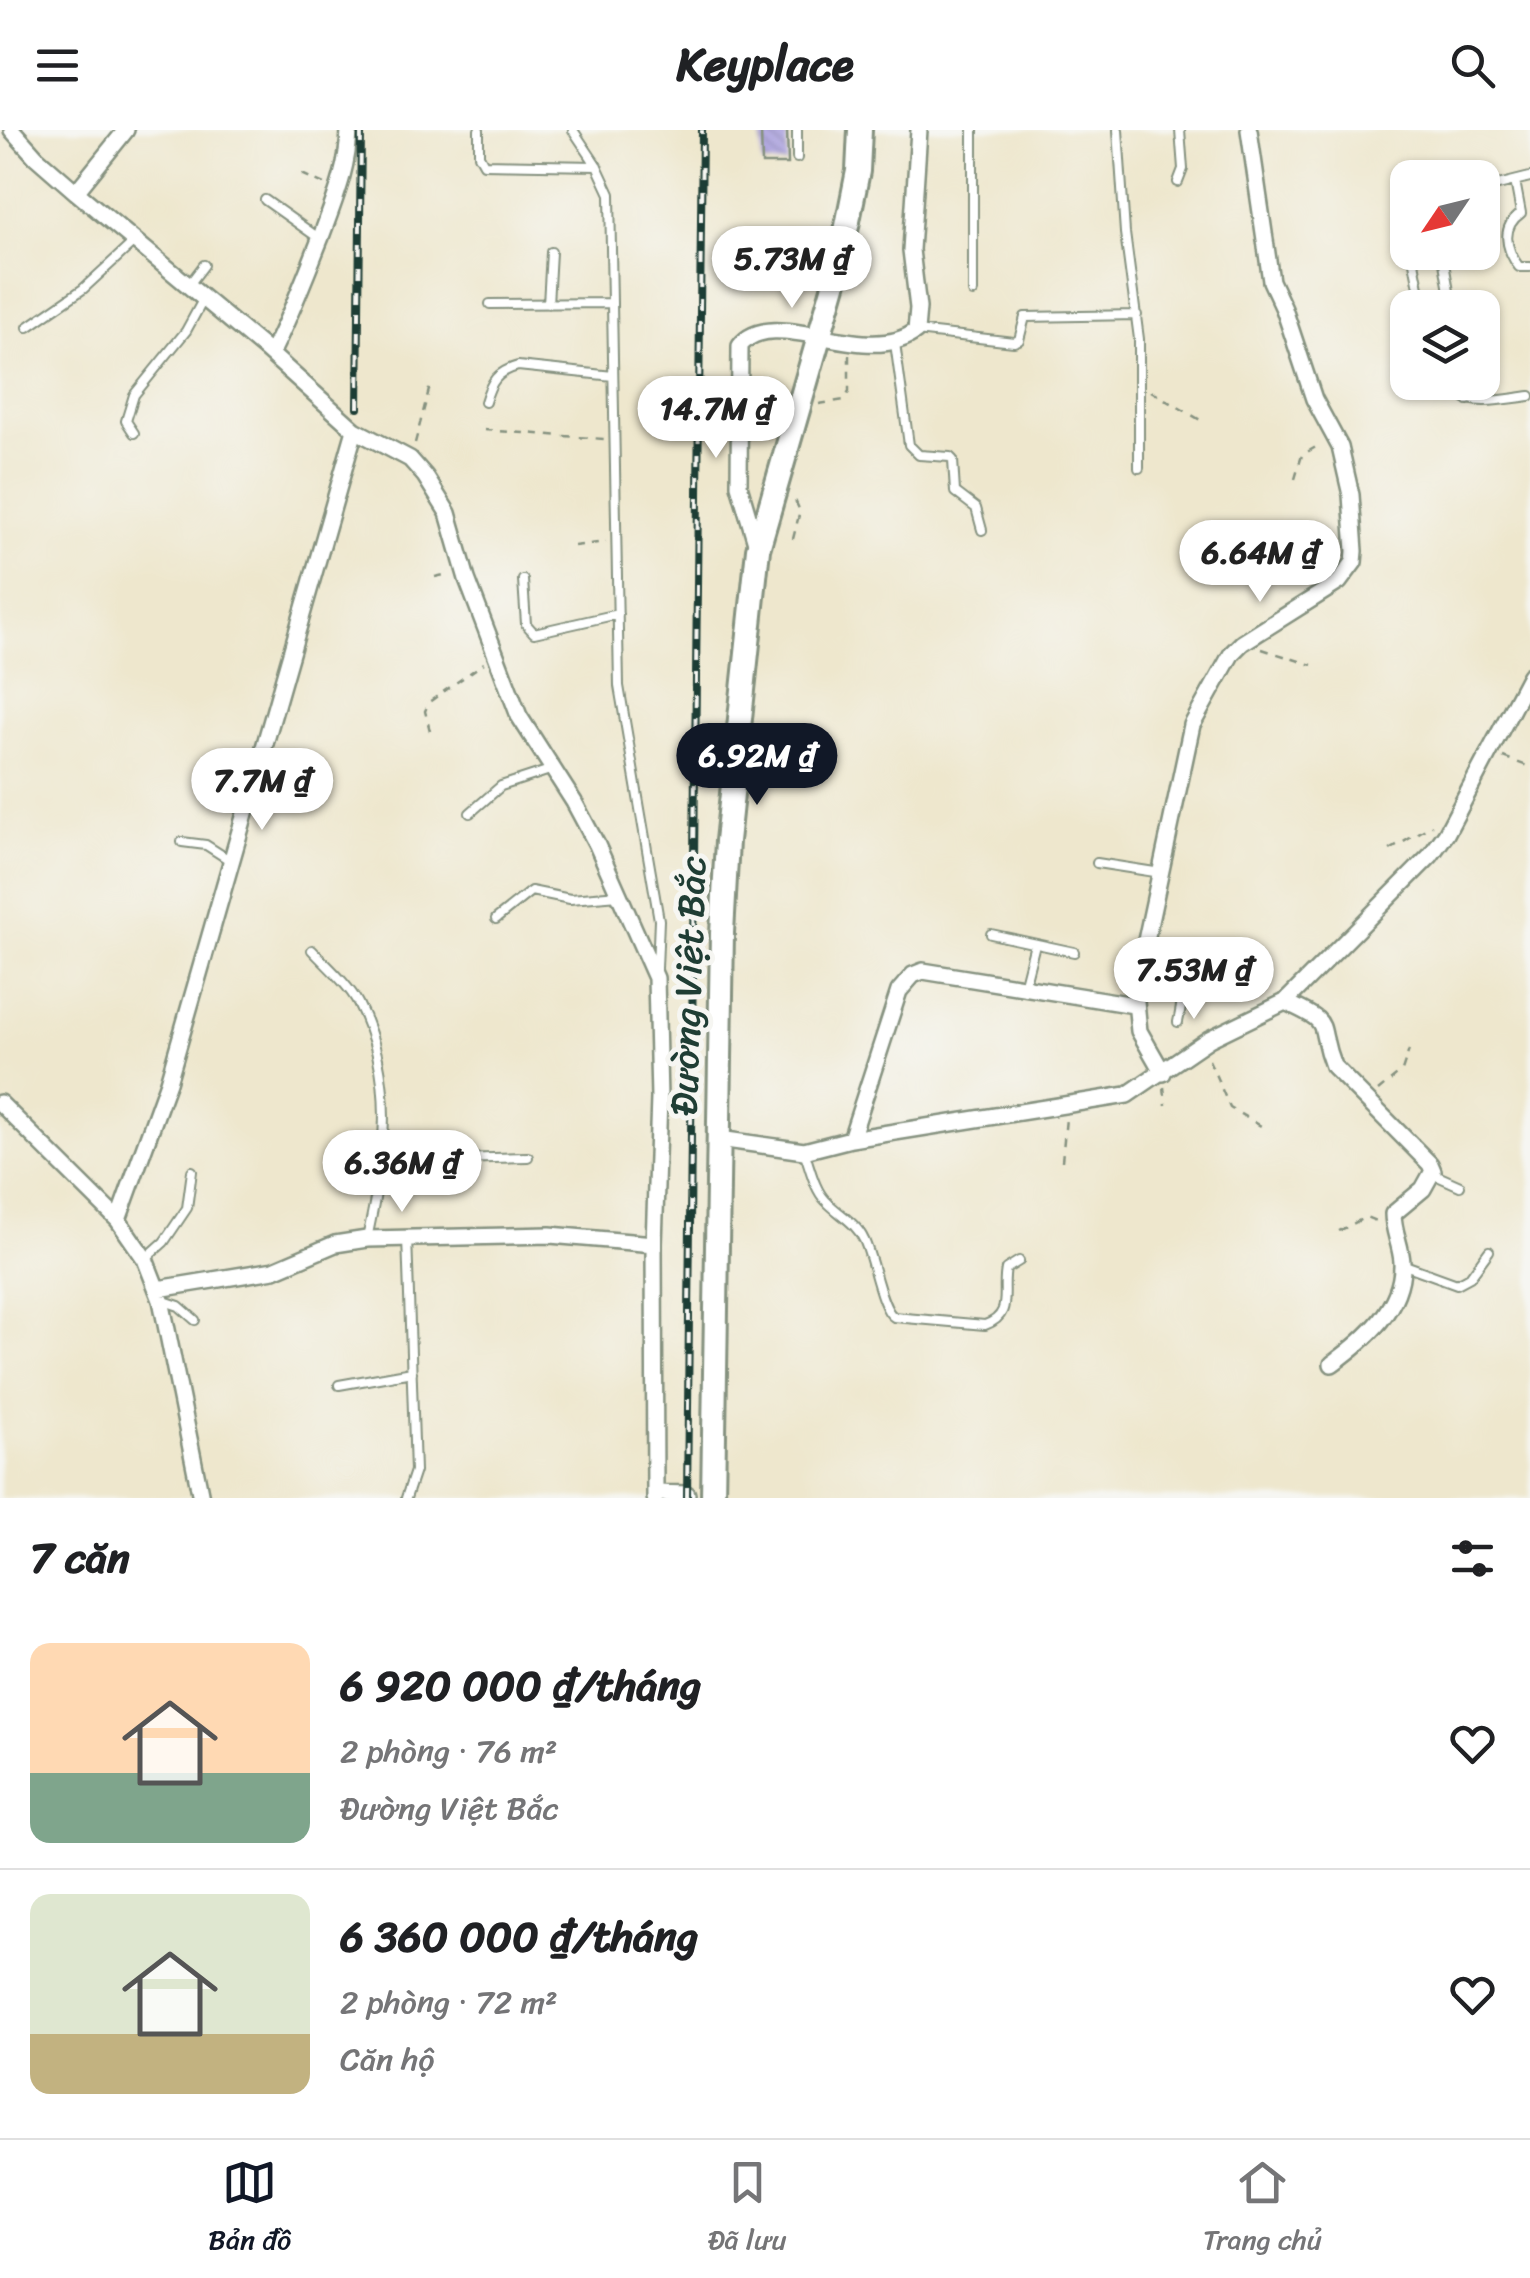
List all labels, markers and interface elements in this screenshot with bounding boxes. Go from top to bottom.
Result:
text: Keyplace [676,25,854,105]
icon: menu [30,38,85,93]
icon: search [1445,38,1500,93]
north arrow [1390,160,1500,270]
map controls [1390,160,1500,400]
pin: 5.73M ₫ [700,226,884,311]
text: 5.73M ₫ [734,230,850,287]
button: layers [1390,290,1500,400]
pin: 14.7M ₫ [624,376,808,461]
text: 14.7M ₫ [660,380,772,437]
pin: 6.64M ₫ [1168,520,1352,605]
text: 6.64M ₫ [1201,524,1319,581]
pin: 6.92M ₫ [665,723,849,808]
text: 6.92M ₫ [698,727,816,784]
pin: 7.7M ₫ [181,748,343,833]
text: 7.7M ₫ [213,752,311,809]
street label: Đường Việt Bắc [650,855,727,1117]
pin: 7.53M ₫ [1102,937,1286,1022]
text: 7.53M ₫ [1136,941,1252,998]
pin: 6.36M ₫ [310,1130,494,1215]
text: 6.36M ₫ [345,1134,459,1191]
text: 7 căn [30,1521,130,1595]
icon: filters [1445,1531,1500,1586]
text: 6 920 000 ₫/tháng [340,1649,701,1723]
icon: home [110,1683,230,1803]
icon: heart [1445,1716,1500,1771]
text: 2 phòng · 76 m² [340,1723,557,1780]
text: Đường Việt Bắc [340,1780,558,1837]
text: 6 360 000 ₫/tháng [340,1900,698,1974]
icon: home [110,1934,230,2054]
icon: heart [1445,1967,1500,2022]
text: 2 phòng · 72 m² [340,1974,558,2031]
text: Căn hộ [340,2031,435,2088]
tab: Bản đồ [208,2155,291,2264]
tab: Đã lưu [708,2155,786,2264]
tab: Trang chủ [1203,2155,1322,2264]

